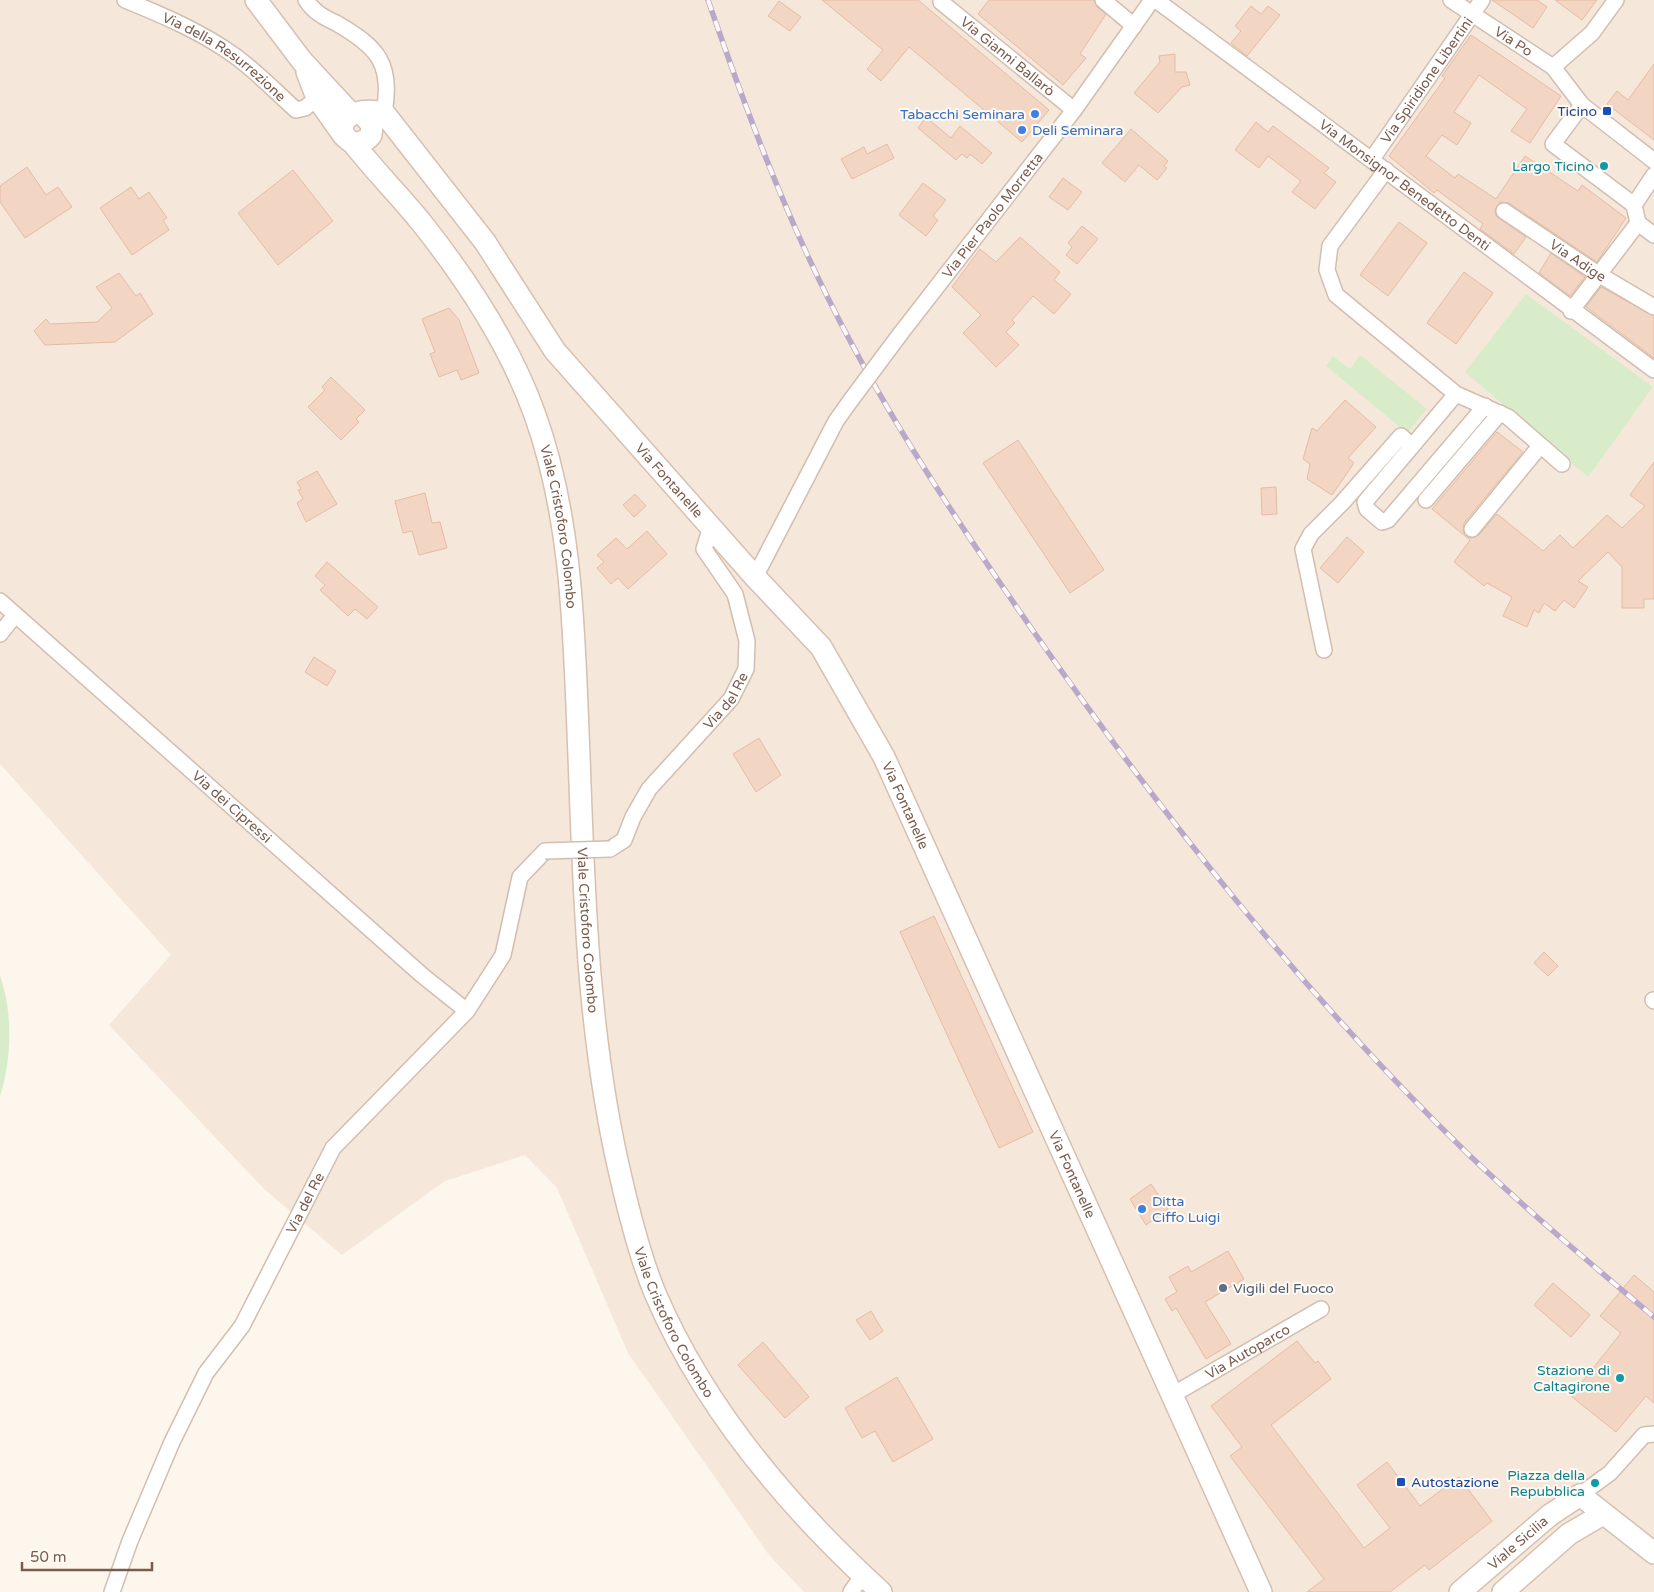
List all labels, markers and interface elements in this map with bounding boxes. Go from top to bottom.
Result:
street label: Via della Resurrezione [159,9,289,105]
street label: Via Gianni Ballarò [957,13,1058,100]
street label: Via Spiridione Libertini [1377,14,1477,147]
street label: Via Po [1491,23,1536,60]
place label: Ticino [1557,103,1597,120]
marker: Ticino [1601,105,1613,117]
place label: Tabacchi Seminara [900,106,1025,123]
marker: Tabacchi Seminara [1029,108,1041,120]
street label: Via Monsignor Benedetto Denti [1316,116,1494,254]
place label: Deli Seminara [1032,122,1123,139]
marker: Deli Seminara [1016,124,1028,136]
street label: Via Pier Paolo Morretta [939,149,1047,282]
place label: Largo Ticino [1512,158,1594,175]
marker: Largo Ticino [1598,160,1610,172]
street label: Via Adige [1546,236,1609,286]
street label: Via Fontanelle [632,440,707,522]
street label: Viale Cristoforo Colombo [536,443,580,609]
street label: Via del Re [700,670,752,733]
street label: Via Fontanelle [878,759,932,852]
street label: Via dei Cipressi [188,767,275,847]
street label: Viale Cristoforo Colombo [573,847,602,1014]
street label: Via Fontanelle [1045,1128,1099,1221]
street label: Via del Re [283,1170,328,1237]
place label: Ditta Ciffo Luigi [1152,1193,1220,1226]
marker: Ditta Ciffo Luigi [1136,1203,1148,1215]
street label: Viale Cristoforo Colombo [630,1245,717,1401]
place label: Vigili del Fuoco [1233,1280,1334,1297]
marker: Vigili del Fuoco [1217,1282,1229,1294]
street label: Via Autoparco [1202,1321,1293,1383]
place label: Stazione di Caltagirone [1533,1362,1610,1395]
marker: Stazione di Caltagirone [1614,1372,1626,1384]
place label: Piazza della Repubblica [1507,1467,1585,1500]
place label: Autostazione [1411,1474,1499,1491]
marker: Autostazione [1395,1476,1407,1488]
marker: Piazza della Repubblica [1589,1477,1601,1489]
street label: Viale Sicilia [1484,1513,1552,1573]
scale bar [22,1540,152,1572]
text: 50 m [30,1548,67,1566]

